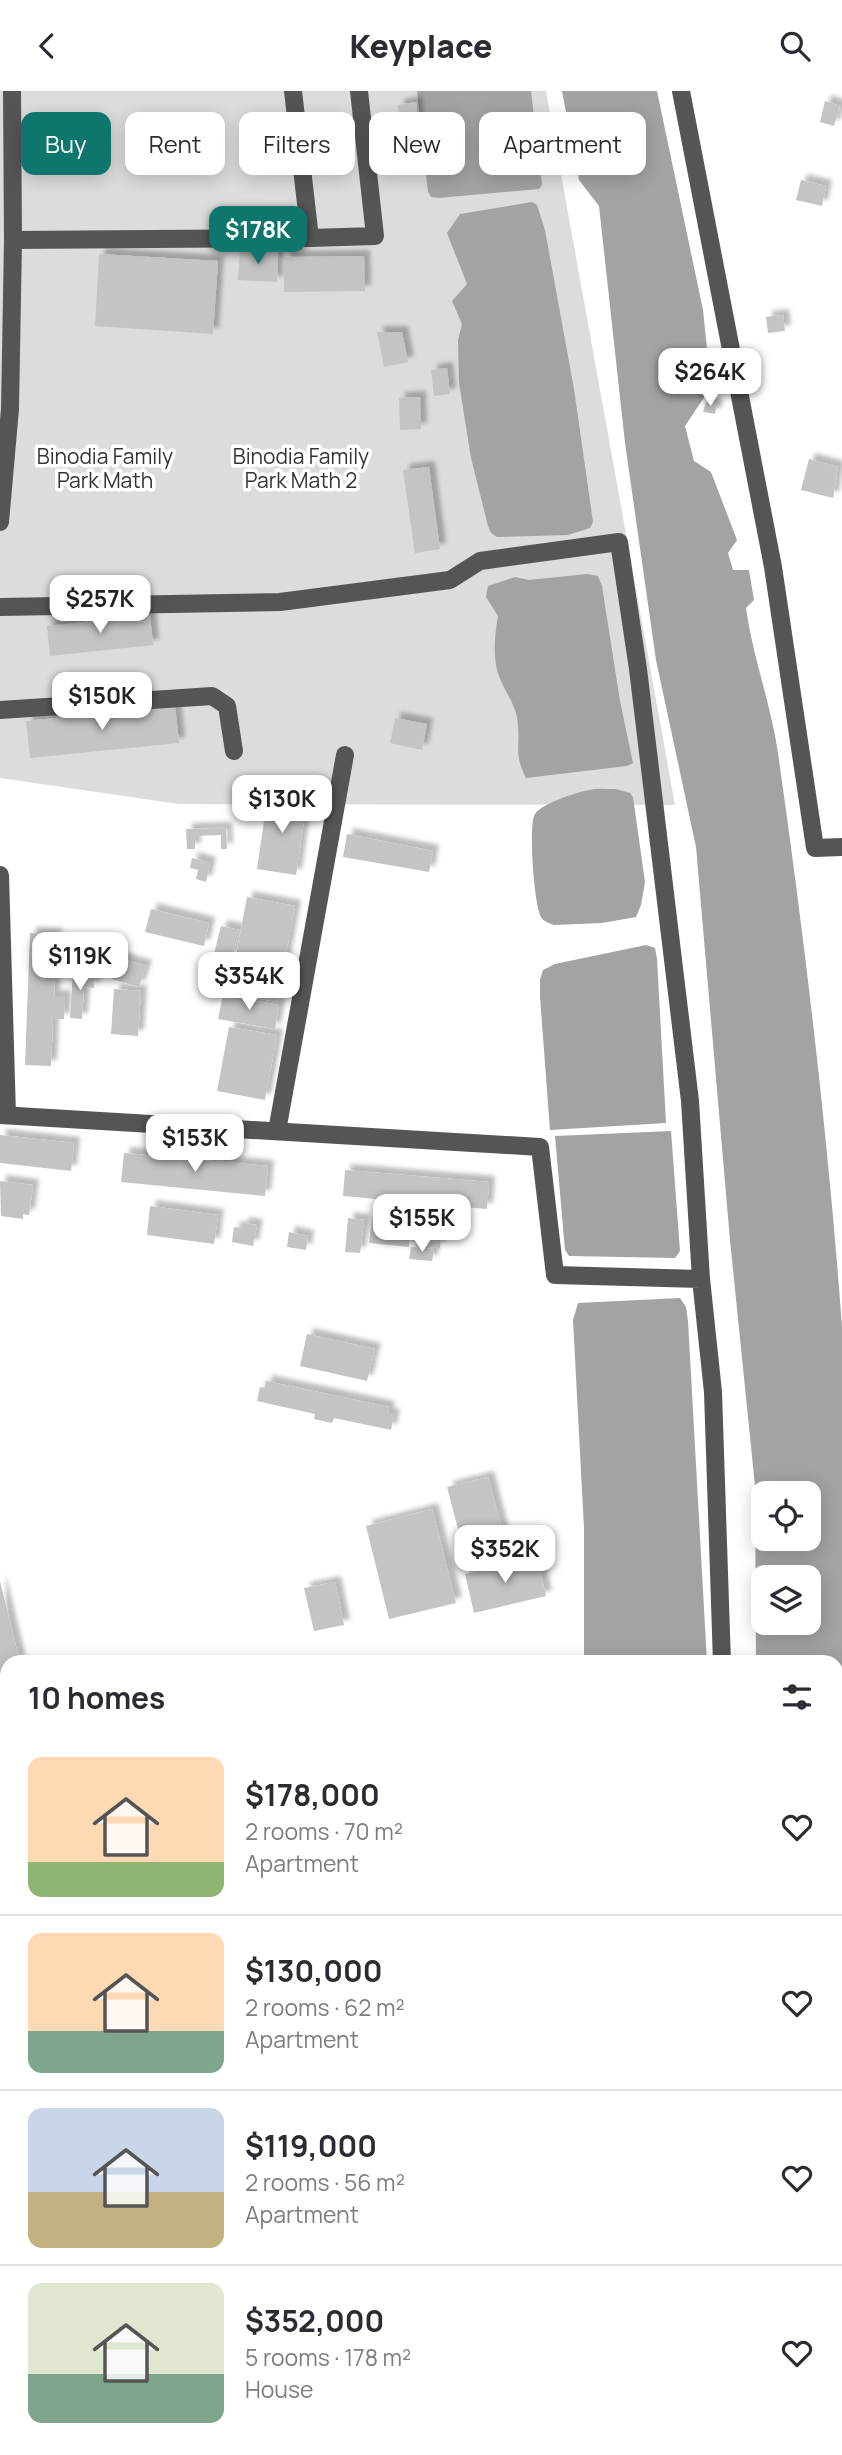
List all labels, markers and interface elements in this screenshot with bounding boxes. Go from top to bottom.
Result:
text: Keyplace [349,24,493,68]
icon: back [28,27,66,65]
icon: search [776,27,814,65]
chip: Buy [21,112,111,175]
chip: Rent [125,112,225,175]
chip: Filters [239,112,355,175]
chip: New [369,112,465,175]
chip: Apartment [479,112,646,175]
pin: $178K [209,207,307,266]
text: $178K [225,213,291,245]
pin: $264K [661,349,759,408]
text: $264K [674,355,746,387]
park label: Binodia Family Park Math [37,442,173,494]
park label: Binodia Family Park Math 2 [233,442,369,494]
pin: $257K [51,575,149,635]
text: $257K [66,582,134,614]
pin: $150K [53,673,151,732]
text: $150K [68,679,136,711]
pin: $130K [233,775,331,835]
text: $130K [248,782,316,814]
pin: $119K [31,933,129,992]
text: $119K [48,939,112,971]
pin: $354K [200,953,298,1012]
text: $354K [214,959,284,991]
pin: $153K [146,1115,244,1174]
text: $153K [162,1121,228,1153]
pin: $155K [373,1195,471,1254]
text: $155K [389,1201,455,1233]
map controls [751,1481,821,1635]
button: locate [751,1481,821,1551]
pin: $352K [456,1525,554,1585]
text: $352K [470,1532,540,1564]
button: layers [751,1565,821,1635]
text: 10 homes [28,1677,165,1718]
icon: filters [778,1678,816,1716]
text: $178,000 [245,1774,380,1815]
icon: home [84,1785,168,1869]
icon: heart [778,1808,816,1846]
text: 2 rooms · 70 m² [245,1815,403,1847]
text: Apartment [245,1847,359,1879]
text: $130,000 [245,1950,383,1991]
icon: home [84,1961,168,2045]
icon: heart [778,1984,816,2022]
text: 2 rooms · 62 m² [245,1991,405,2023]
text: Apartment [245,2023,359,2055]
text: $119,000 [245,2125,377,2166]
icon: home [84,2136,168,2220]
icon: heart [778,2159,816,2197]
text: 2 rooms · 56 m² [245,2166,405,2198]
text: Apartment [245,2198,359,2230]
text: $352,000 [245,2300,384,2341]
icon: home [84,2311,168,2395]
icon: heart [778,2334,816,2372]
text: 5 rooms · 178 m² [245,2341,411,2373]
text: House [245,2373,314,2405]

